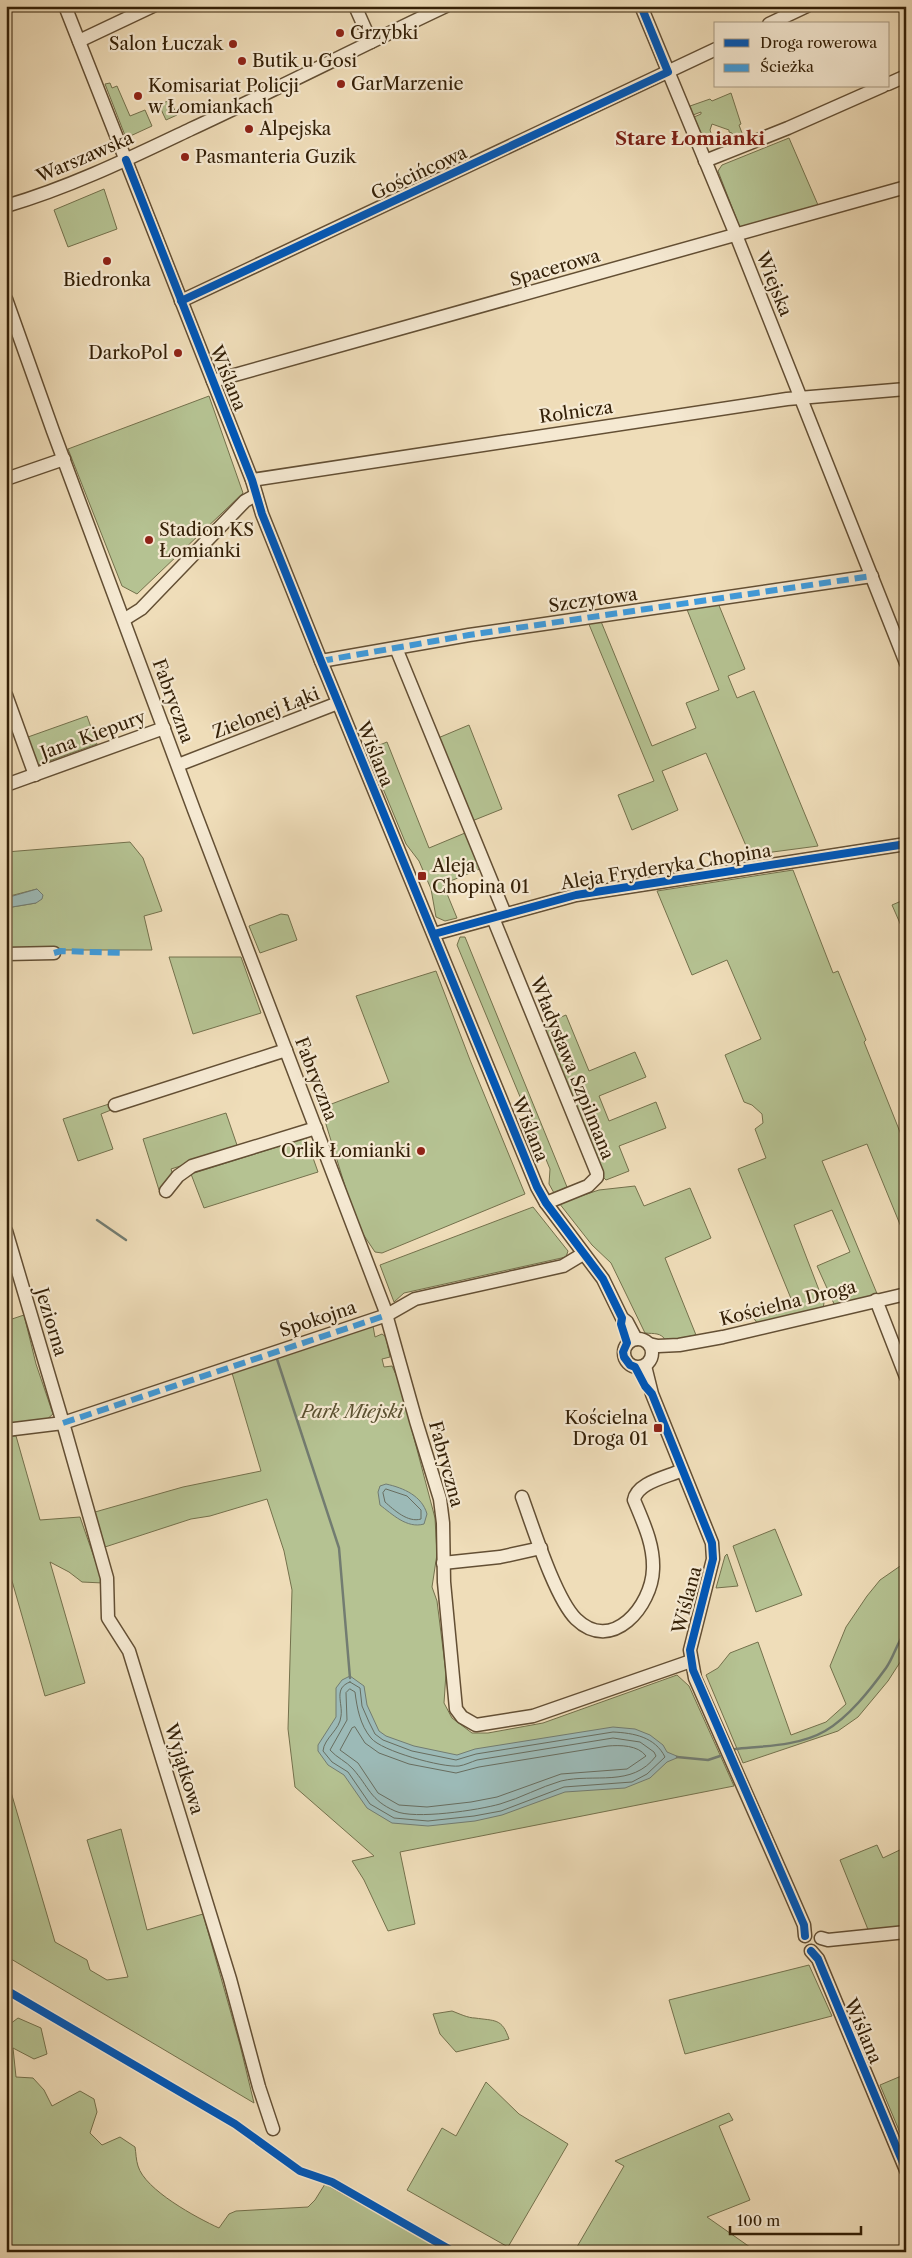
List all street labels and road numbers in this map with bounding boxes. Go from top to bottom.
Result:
street label: Warszawska [32,127,137,188]
street label: Gościńcowa [368,141,471,205]
street label: Spacerowa [507,245,603,291]
street label: Wiejska [751,248,797,320]
street label: Wiślana [205,341,251,414]
street label: Rolnicza [538,396,615,428]
street label: Szczytowa [547,583,639,617]
street label: Fabryczna [148,656,199,747]
street label: Zielonej Łąki [210,682,323,743]
street label: Jana Kiepury [35,705,150,765]
street label: Wiślana [352,717,398,790]
street label: Aleja Fryderyka Chopina [558,839,773,895]
street label: Władysława Szpilmana [525,972,619,1163]
street label: Fabryczna [290,1034,342,1124]
street label: Wiślana [507,1092,553,1165]
street label: Kościelna Droga [717,1275,859,1331]
street label: Jeziorna [29,1282,72,1359]
street label: Spokojna [277,1296,360,1342]
street label: Fabryczna [424,1419,468,1510]
street label: Wiślana [667,1564,707,1637]
street label: Wyjątkowa [159,1720,208,1818]
street label: Wiślana [839,1994,887,2067]

